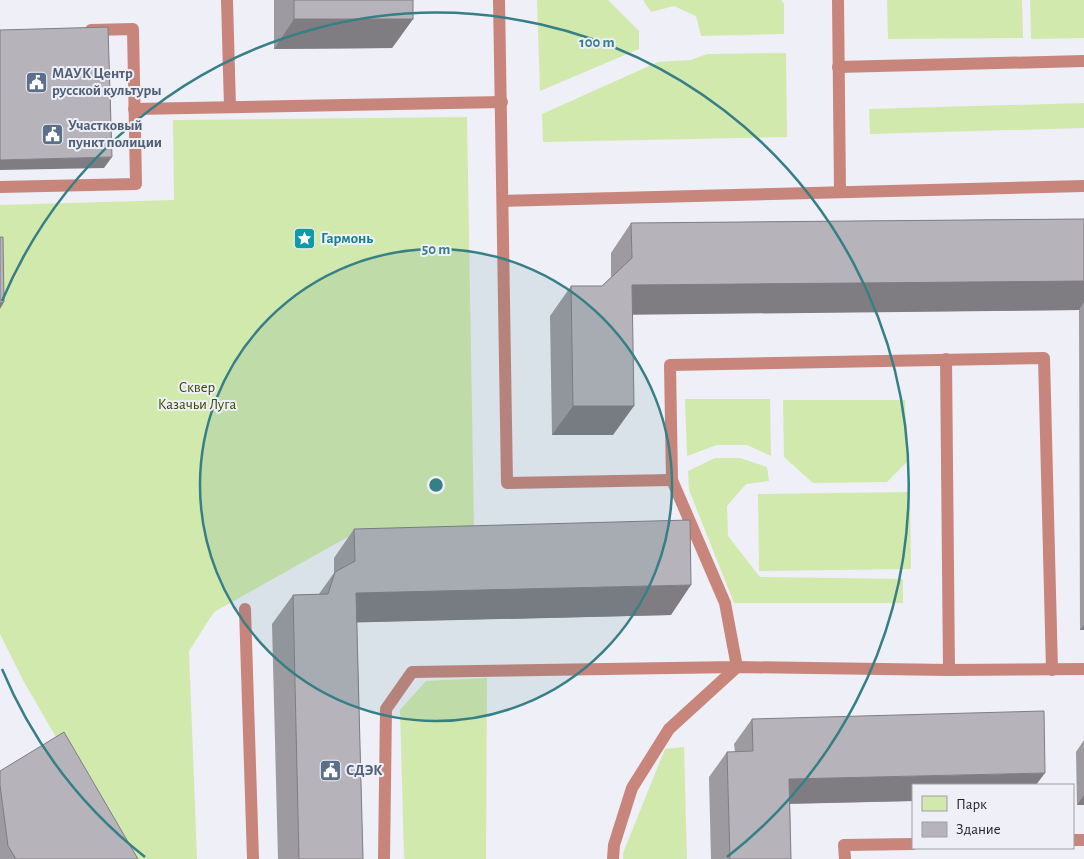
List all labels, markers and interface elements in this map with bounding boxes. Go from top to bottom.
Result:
text: 100 m [579,35,615,50]
place label: МАУК Центр русской культуры [52,66,162,98]
public building icon: МАУК Центр русской культуры [24,70,48,94]
place label: Участковый пункт полиции [68,118,162,150]
public building icon: Участковый пункт полиции [40,122,64,146]
place icon: Гармонь [293,226,317,250]
place label: Гармонь [321,231,373,246]
text: 50 m [422,242,450,257]
park label: Сквер Казачьи Луга [158,380,236,412]
centre of rings [427,476,445,494]
public building icon: СДЭК [318,758,342,782]
place label: СДЭК [346,763,382,778]
legend [912,784,1074,849]
text: Парк [956,797,987,812]
text: Здание [956,822,1001,837]

